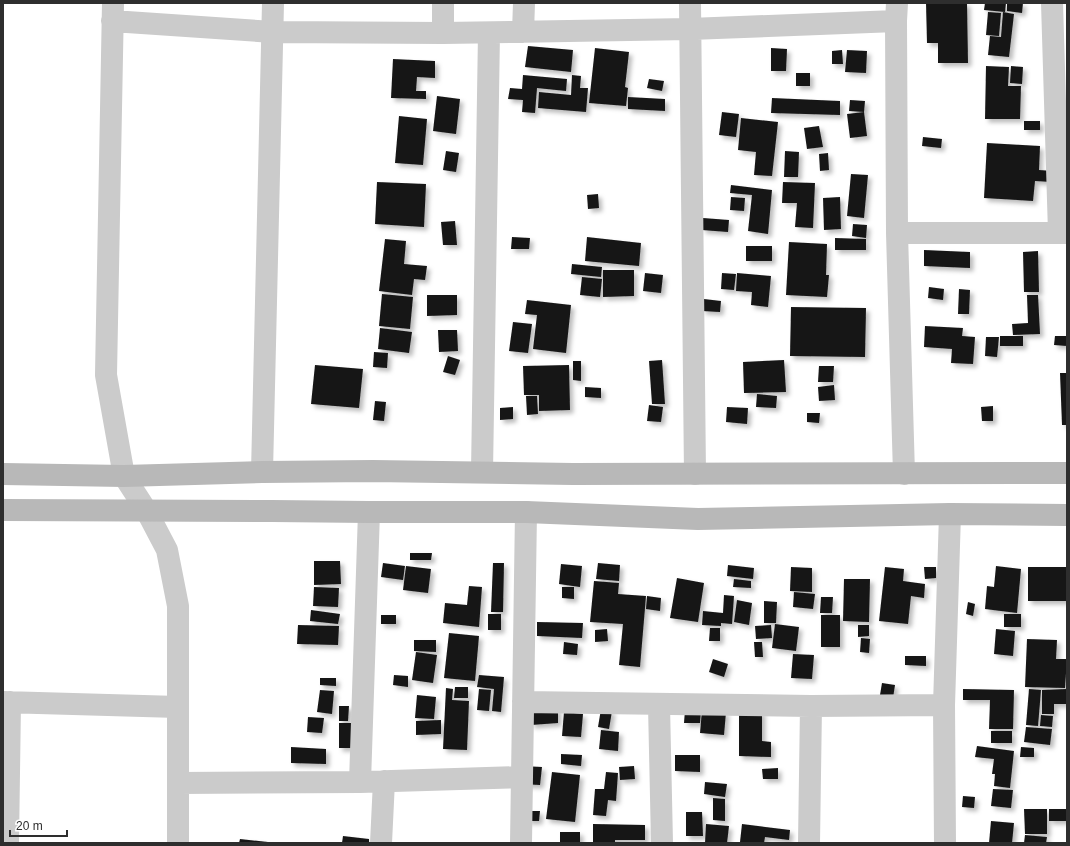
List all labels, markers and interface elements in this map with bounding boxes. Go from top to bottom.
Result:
scale bar [10,812,67,838]
text: 20 m [16,819,43,833]

